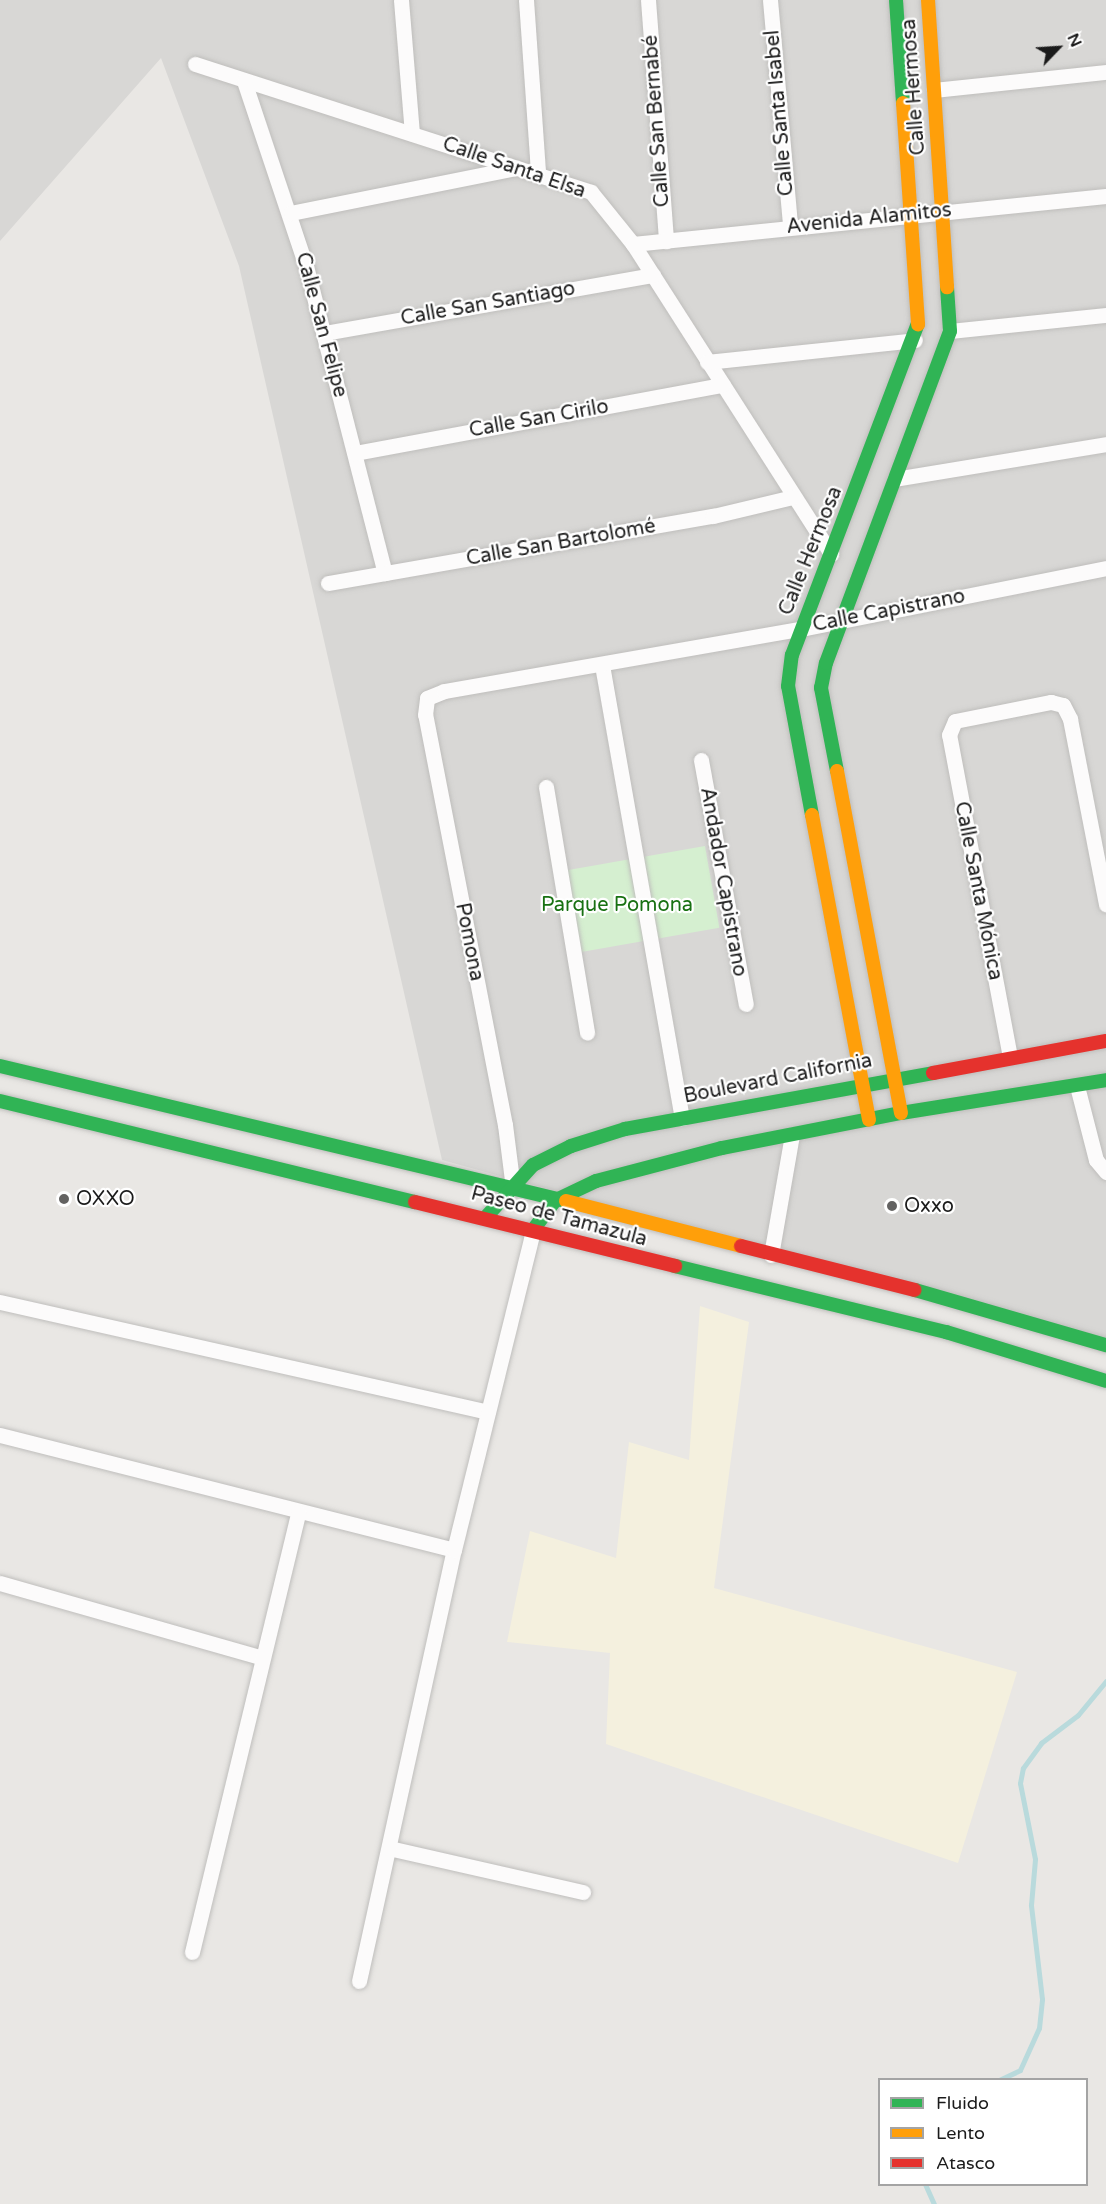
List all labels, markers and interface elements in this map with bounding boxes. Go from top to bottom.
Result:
street label: Calle Hermosa [897,18,931,156]
north arrow [1028,18,1088,78]
street label: Calle Santa Isabel [761,29,799,197]
text: N [1063,30,1086,50]
street label: Calle San Bernabé [639,34,675,208]
street label: Calle Santa Elsa [439,132,589,204]
street label: Avenida Alamitos [785,198,953,240]
street label: Calle San Felipe [290,250,352,400]
street label: Calle San Santiago [399,277,577,331]
street label: Calle San Cirilo [467,395,611,443]
street label: Calle Hermosa [774,483,848,619]
street label: Calle San Bartolomé [464,515,658,571]
street label: Calle Capistrano [811,584,967,638]
street label: Andador Capistrano [695,786,751,978]
street label: Calle Santa Mónica [949,800,1007,982]
park label: Parque Pomona [541,893,693,917]
street label: Pomona [450,901,488,983]
street label: Boulevard California [682,1049,874,1109]
street label: Paseo de Tamazula [468,1182,650,1252]
place label: OXXO [76,1187,135,1211]
marker: OXXO [57,1192,71,1206]
place label: Oxxo [904,1194,954,1218]
marker: Oxxo [885,1199,899,1213]
legend [878,2078,1088,2186]
text: Fluido [936,2092,989,2114]
text: Lento [936,2122,985,2144]
text: Atasco [936,2152,995,2174]

